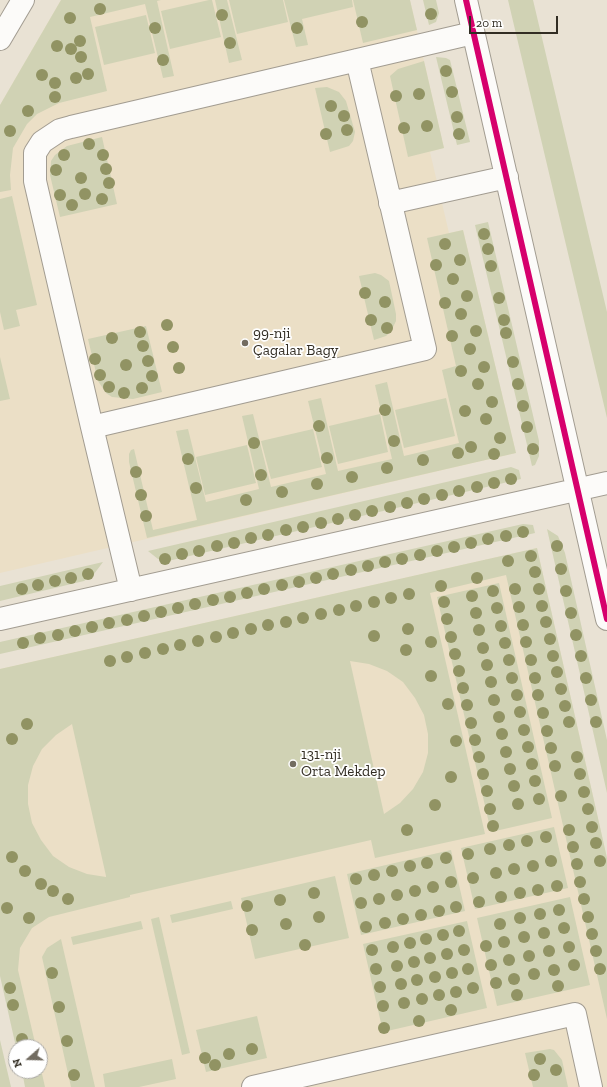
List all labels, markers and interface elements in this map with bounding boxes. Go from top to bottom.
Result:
scale bar [471,8,560,34]
text: 20 m [476,16,502,30]
place label: 99-nji Çagalar Bagy [253,325,339,360]
marker: 99-nji Çagalar Bagy [240,338,250,348]
place label: 131-nji Orta Mekdep [301,746,385,781]
marker: 131-nji Orta Mekdep [288,759,298,769]
north arrow [8,1039,48,1079]
text: N [10,1057,25,1069]

